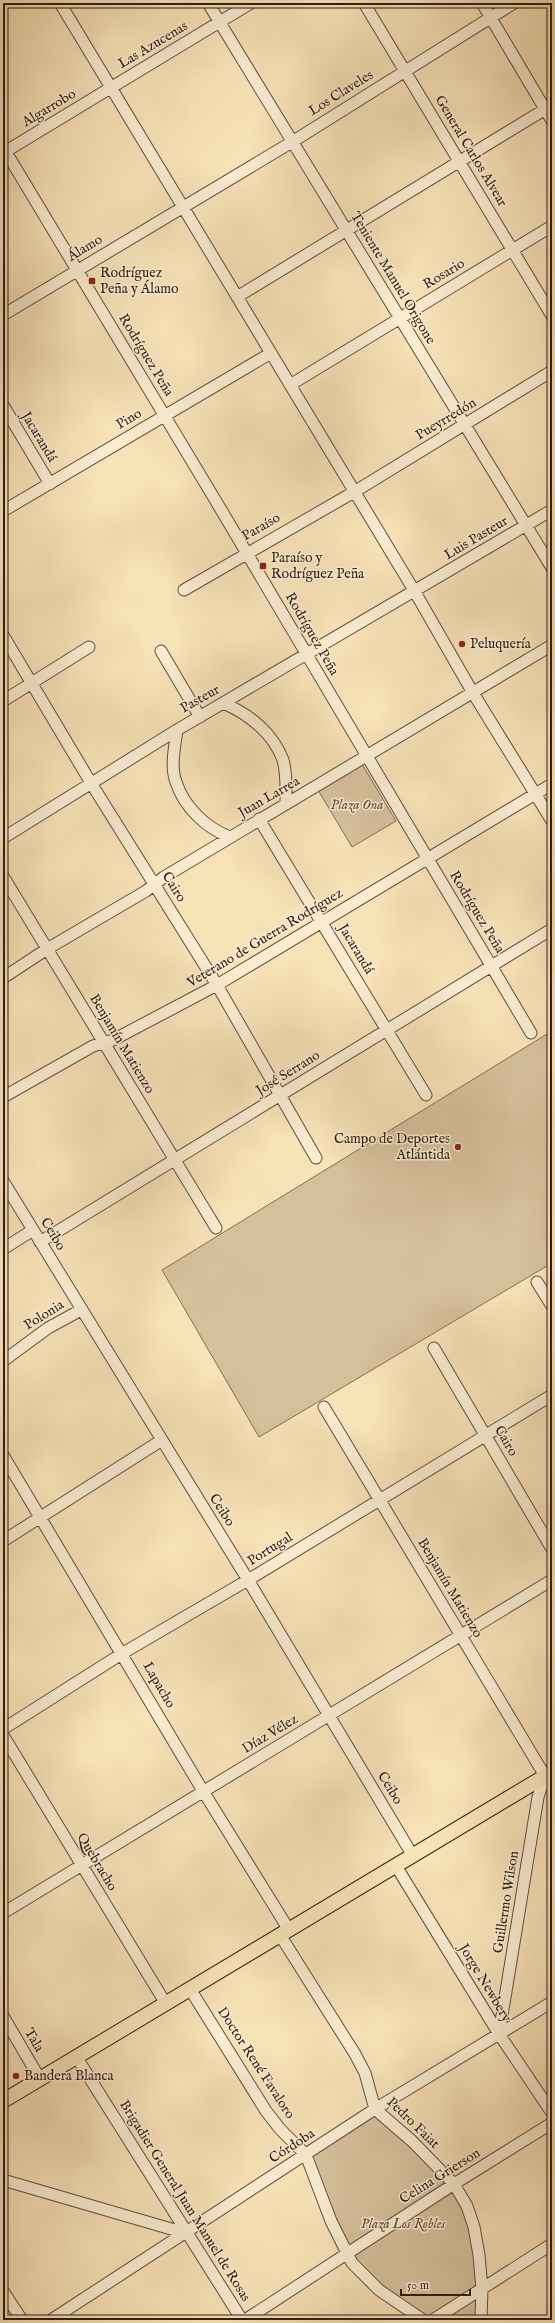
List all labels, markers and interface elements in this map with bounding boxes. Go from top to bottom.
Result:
street label: Las Azucenas [115,17,191,73]
street label: Los Claveles [305,66,377,120]
street label: Algarrobo [18,85,80,132]
street label: General Carlos Alvear [431,92,511,210]
street label: Teniente Manuel Origone [346,209,440,348]
street label: Álamo [63,229,106,266]
street label: Rosario [420,254,469,293]
place label: Rodríguez Peña y Álamo [100,264,179,298]
marker: Rodríguez Peña y Álamo [87,276,97,286]
street label: Rodríguez Peña [114,310,178,400]
street label: Pueyrredón [412,394,480,444]
street label: Pino [113,404,146,434]
street label: Jacarandá [16,407,62,466]
street label: Paraíso [239,509,284,545]
street label: Luis Pasteur [441,512,511,564]
place label: Paraíso y Rodríguez Peña [271,549,365,583]
marker: Paraíso y Rodríguez Peña [258,561,268,571]
street label: Rodríguez Peña [281,589,344,680]
place label: Peluquería [470,635,532,653]
marker: Peluquería [457,639,467,649]
street label: Pasteur [177,681,223,717]
street label: Juan Larrea [233,772,304,823]
park label: Plaza Ona [331,796,384,814]
street label: Rodríguez Peña [445,867,509,957]
street label: Cairo [158,868,190,906]
street label: Veterano de Guerra Rodríguez [183,884,347,992]
street label: Jacarandá [333,919,379,978]
street label: Benjamín Matienzo [85,991,159,1098]
street label: José Serrano [251,1046,324,1101]
place label: Campo de Deportes Atlántida [334,1130,451,1164]
marker: Campo de Deportes Atlántida [453,1142,463,1152]
street label: Ceibo [36,1214,70,1254]
street label: Polonia [21,1295,68,1334]
street label: Cairo [490,1422,522,1460]
street label: Ceibo [205,1490,239,1530]
street label: Portugal [244,1528,296,1570]
street label: Benjamín Matienzo [413,1535,487,1642]
street label: Lapacho [139,1659,180,1712]
street label: Díaz Vélez [239,1710,302,1758]
street label: Ceibo [373,1768,407,1808]
street label: Quebracho [73,1830,122,1895]
street label: Guillermo Wilson [489,1849,523,1955]
street label: Jorge Newbery [453,1939,516,2026]
street label: Doctor René Favaloro [213,2004,299,2123]
street label: Tala [20,2025,49,2056]
place label: Bandera Blanca [24,2067,115,2085]
marker: Bandera Blanca [11,2071,21,2081]
street label: Pedro Faiat [383,2093,443,2153]
street label: Brigadier General Juan Manuel de Rosas [115,2097,255,2305]
street label: Córdoba [266,2124,319,2167]
street label: Celina Grierson [396,2144,484,2208]
park label: Plaza Los Robles [361,2215,446,2233]
scale bar [401,2271,470,2297]
text: 50 m [407,2278,429,2293]

